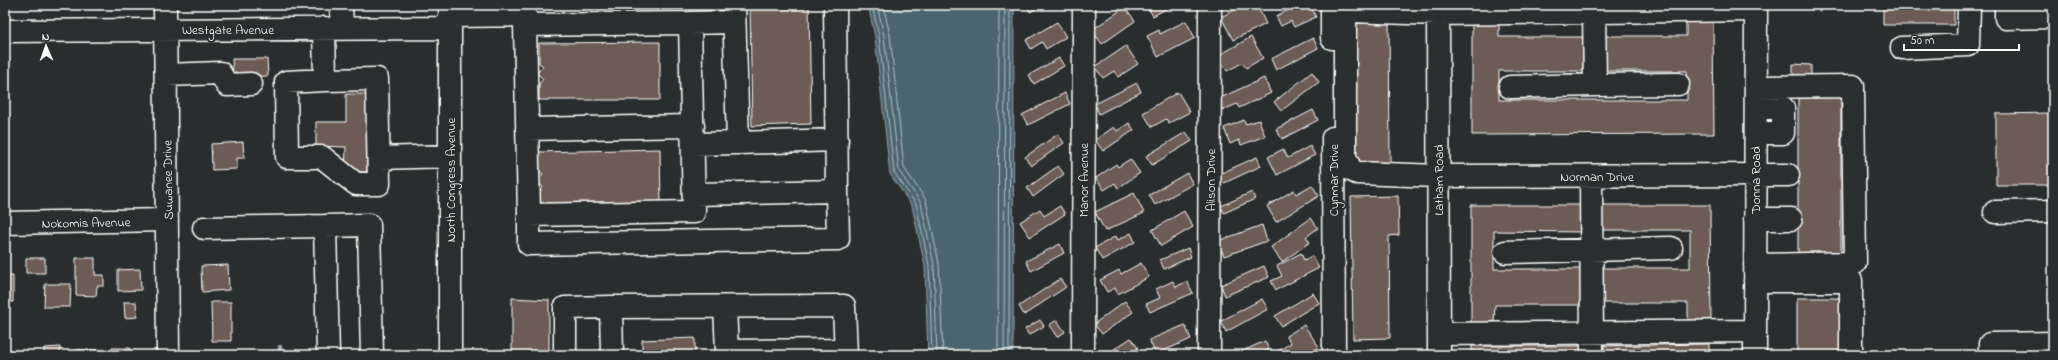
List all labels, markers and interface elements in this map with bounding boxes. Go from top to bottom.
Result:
street label: Westgate Avenue [182,21,274,41]
north arrow [26,26,66,66]
scale bar [1904,26,2019,52]
text: N [42,29,50,45]
text: 50 m [1910,32,1934,50]
street label: North Congress Avenue [442,117,462,242]
street label: Suwanee Drive [158,140,179,220]
street label: Manor Avenue [1075,143,1094,217]
street label: Cynmar Drive [1325,144,1345,216]
street label: Latham Road [1430,144,1449,216]
street label: Donna Road [1747,145,1766,215]
street label: Alison Drive [1202,148,1221,211]
street label: Norman Drive [1560,168,1634,187]
street label: Nokomis Avenue [41,213,131,234]

